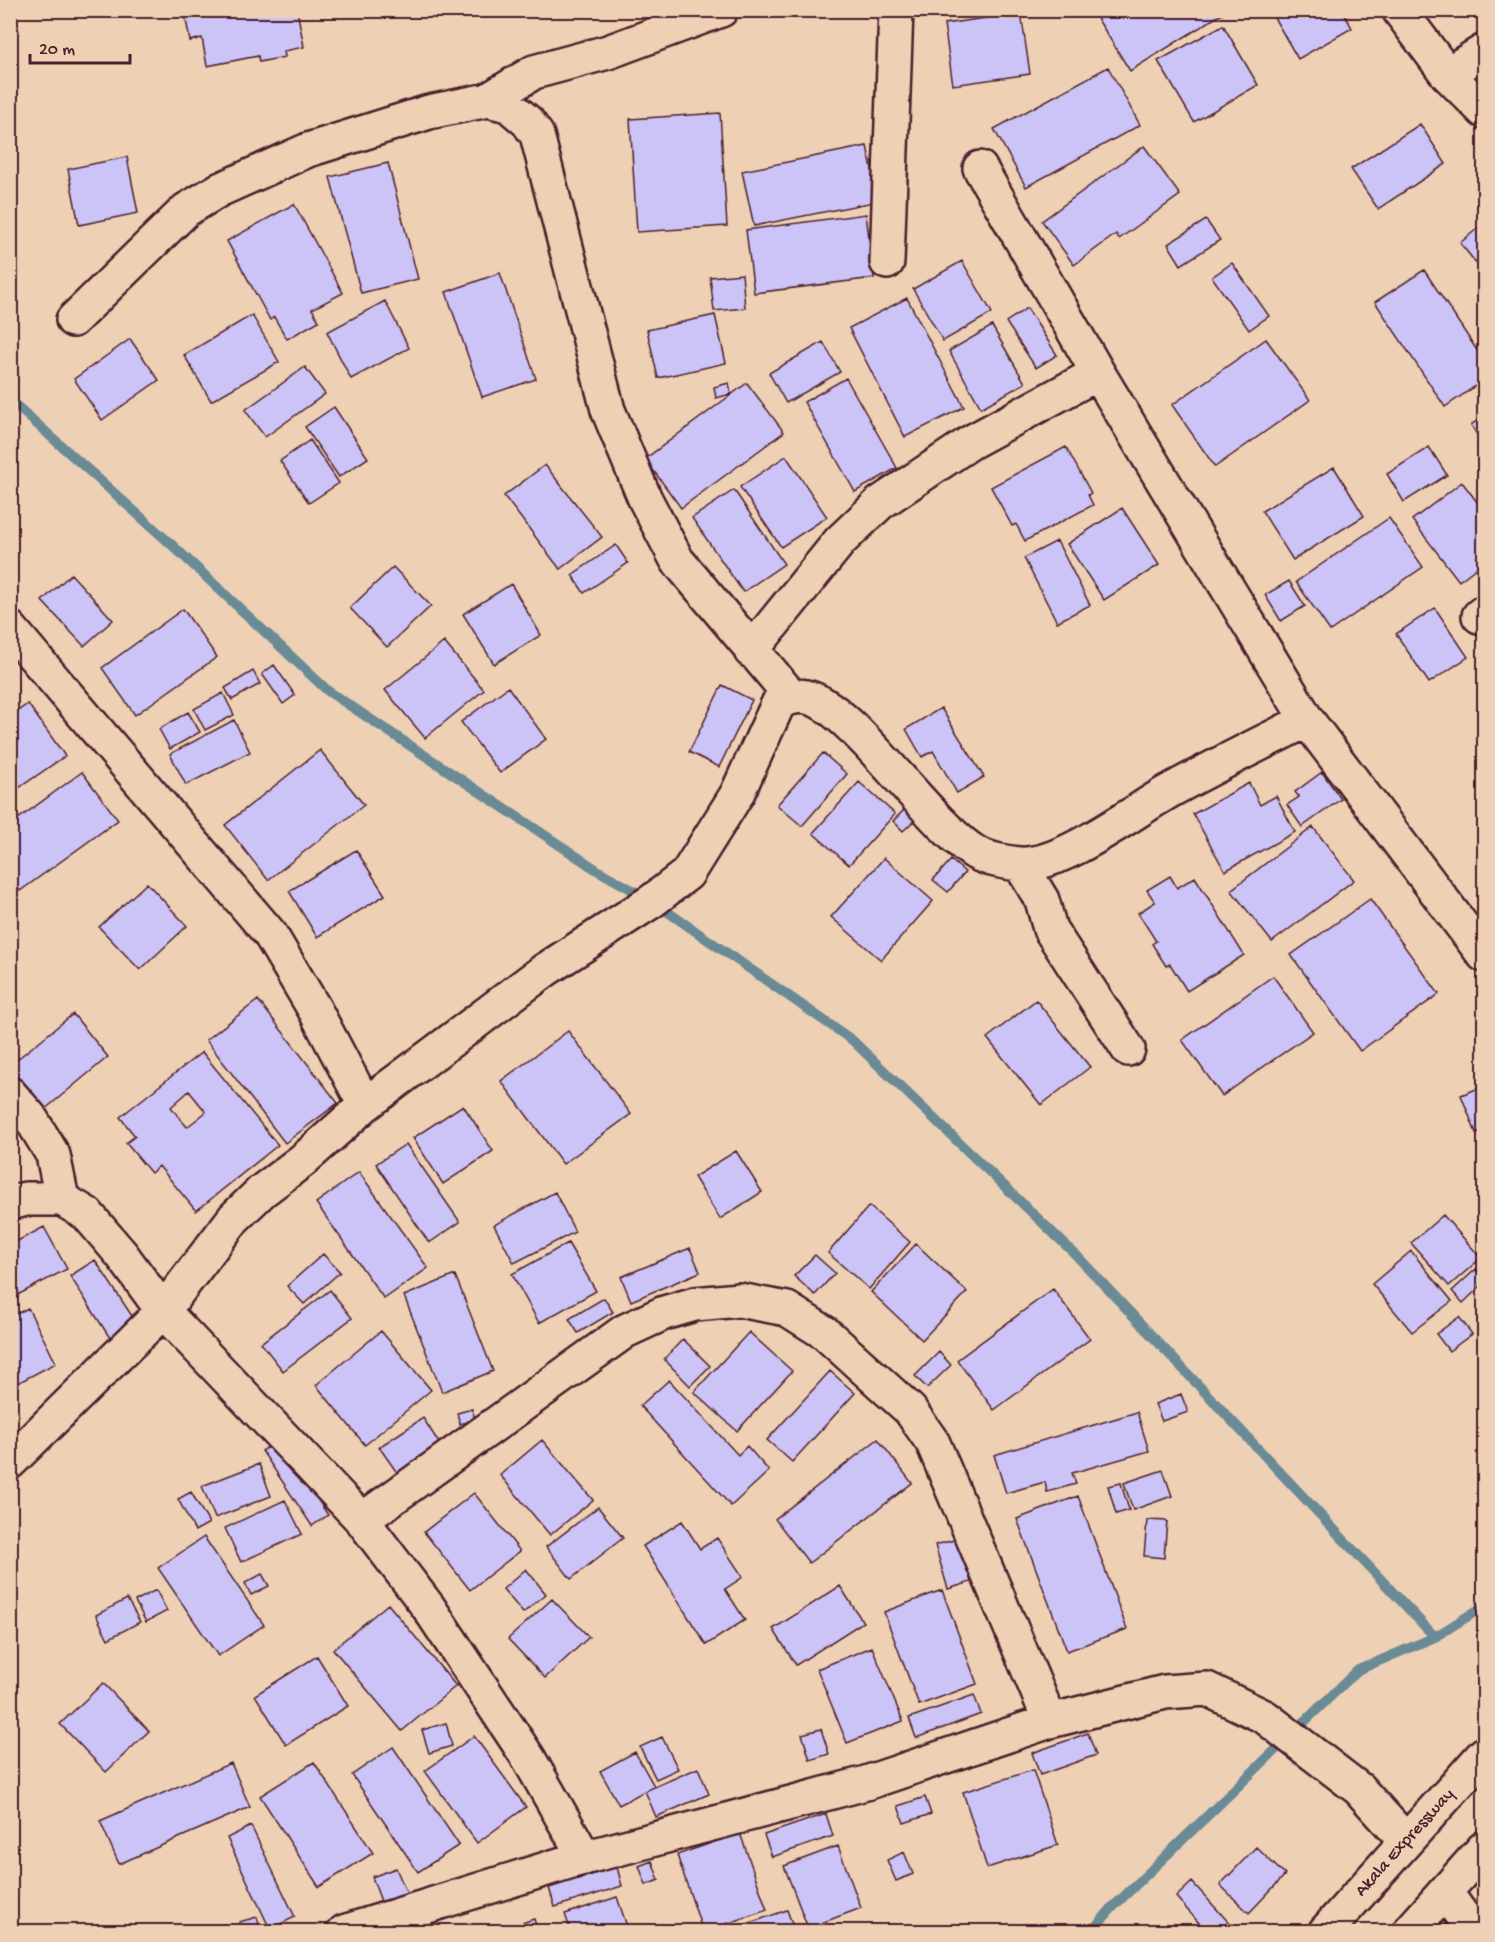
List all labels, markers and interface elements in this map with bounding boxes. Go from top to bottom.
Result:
scale bar [30,27,130,65]
text: 20 m [39,40,75,61]
street label: Akala Expressway [1351,1785,1459,1901]

